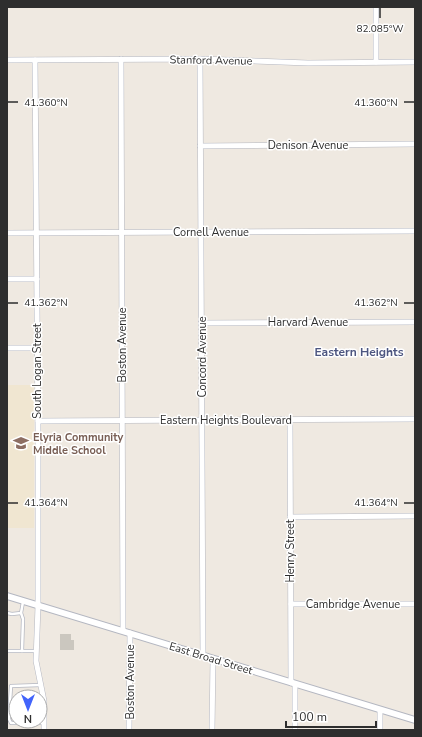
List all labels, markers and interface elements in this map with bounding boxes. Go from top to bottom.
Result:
text: 82.085°W [356,22,404,36]
street label: Stanford Avenue [169,52,253,69]
text: 41.360°N [24,96,68,110]
text: 41.360°N [354,96,398,110]
street label: Denison Avenue [268,138,349,153]
street label: Cornell Avenue [173,225,249,240]
text: 41.362°N [24,296,68,310]
text: 41.362°N [354,296,398,310]
street label: Boston Avenue [115,307,130,383]
street label: Harvard Avenue [268,315,348,330]
street label: Concord Avenue [195,316,210,398]
street label: South Logan Street [30,323,45,419]
district label: Eastern Heights [314,344,404,360]
street label: Eastern Heights Boulevard [160,413,292,428]
place label: Elyria Community Middle School [33,430,123,458]
school or university icon: Elyria Community Middle School [12,434,30,452]
text: 41.364°N [24,496,68,510]
text: 41.364°N [354,496,398,510]
street label: Henry Street [283,519,298,583]
street label: Cambridge Avenue [306,597,400,612]
street label: East Broad Street [167,639,255,678]
street label: Boston Avenue [123,644,138,720]
north arrow [8,689,48,729]
scale bar [286,703,376,729]
text: 100 m [292,709,327,725]
text: N [24,711,32,726]

